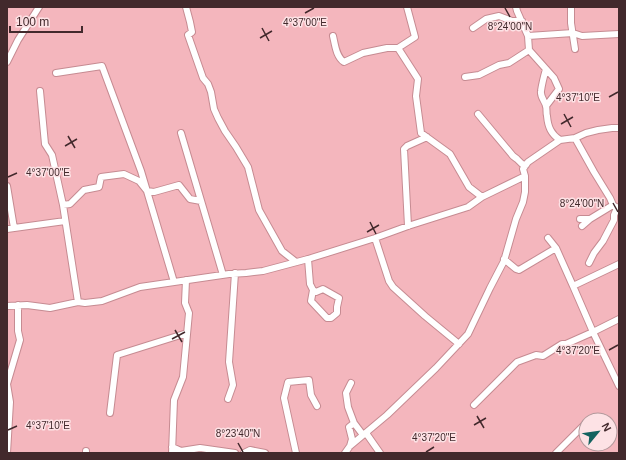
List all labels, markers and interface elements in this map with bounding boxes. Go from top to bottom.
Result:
scale bar [10,8,82,34]
text: 100 m [16,15,49,29]
text: 4°37'00"E [283,17,327,28]
text: 8°24'00"N [488,21,532,32]
text: 4°37'10"E [556,92,600,103]
text: 4°37'00"E [26,167,70,178]
text: 8°24'00"N [560,198,604,209]
text: 4°37'20"E [556,345,600,356]
north arrow [578,412,618,452]
text: 4°37'10"E [26,420,70,431]
text: N [600,421,614,434]
text: 8°23'40"N [216,428,260,439]
text: 4°37'20"E [412,432,456,443]

